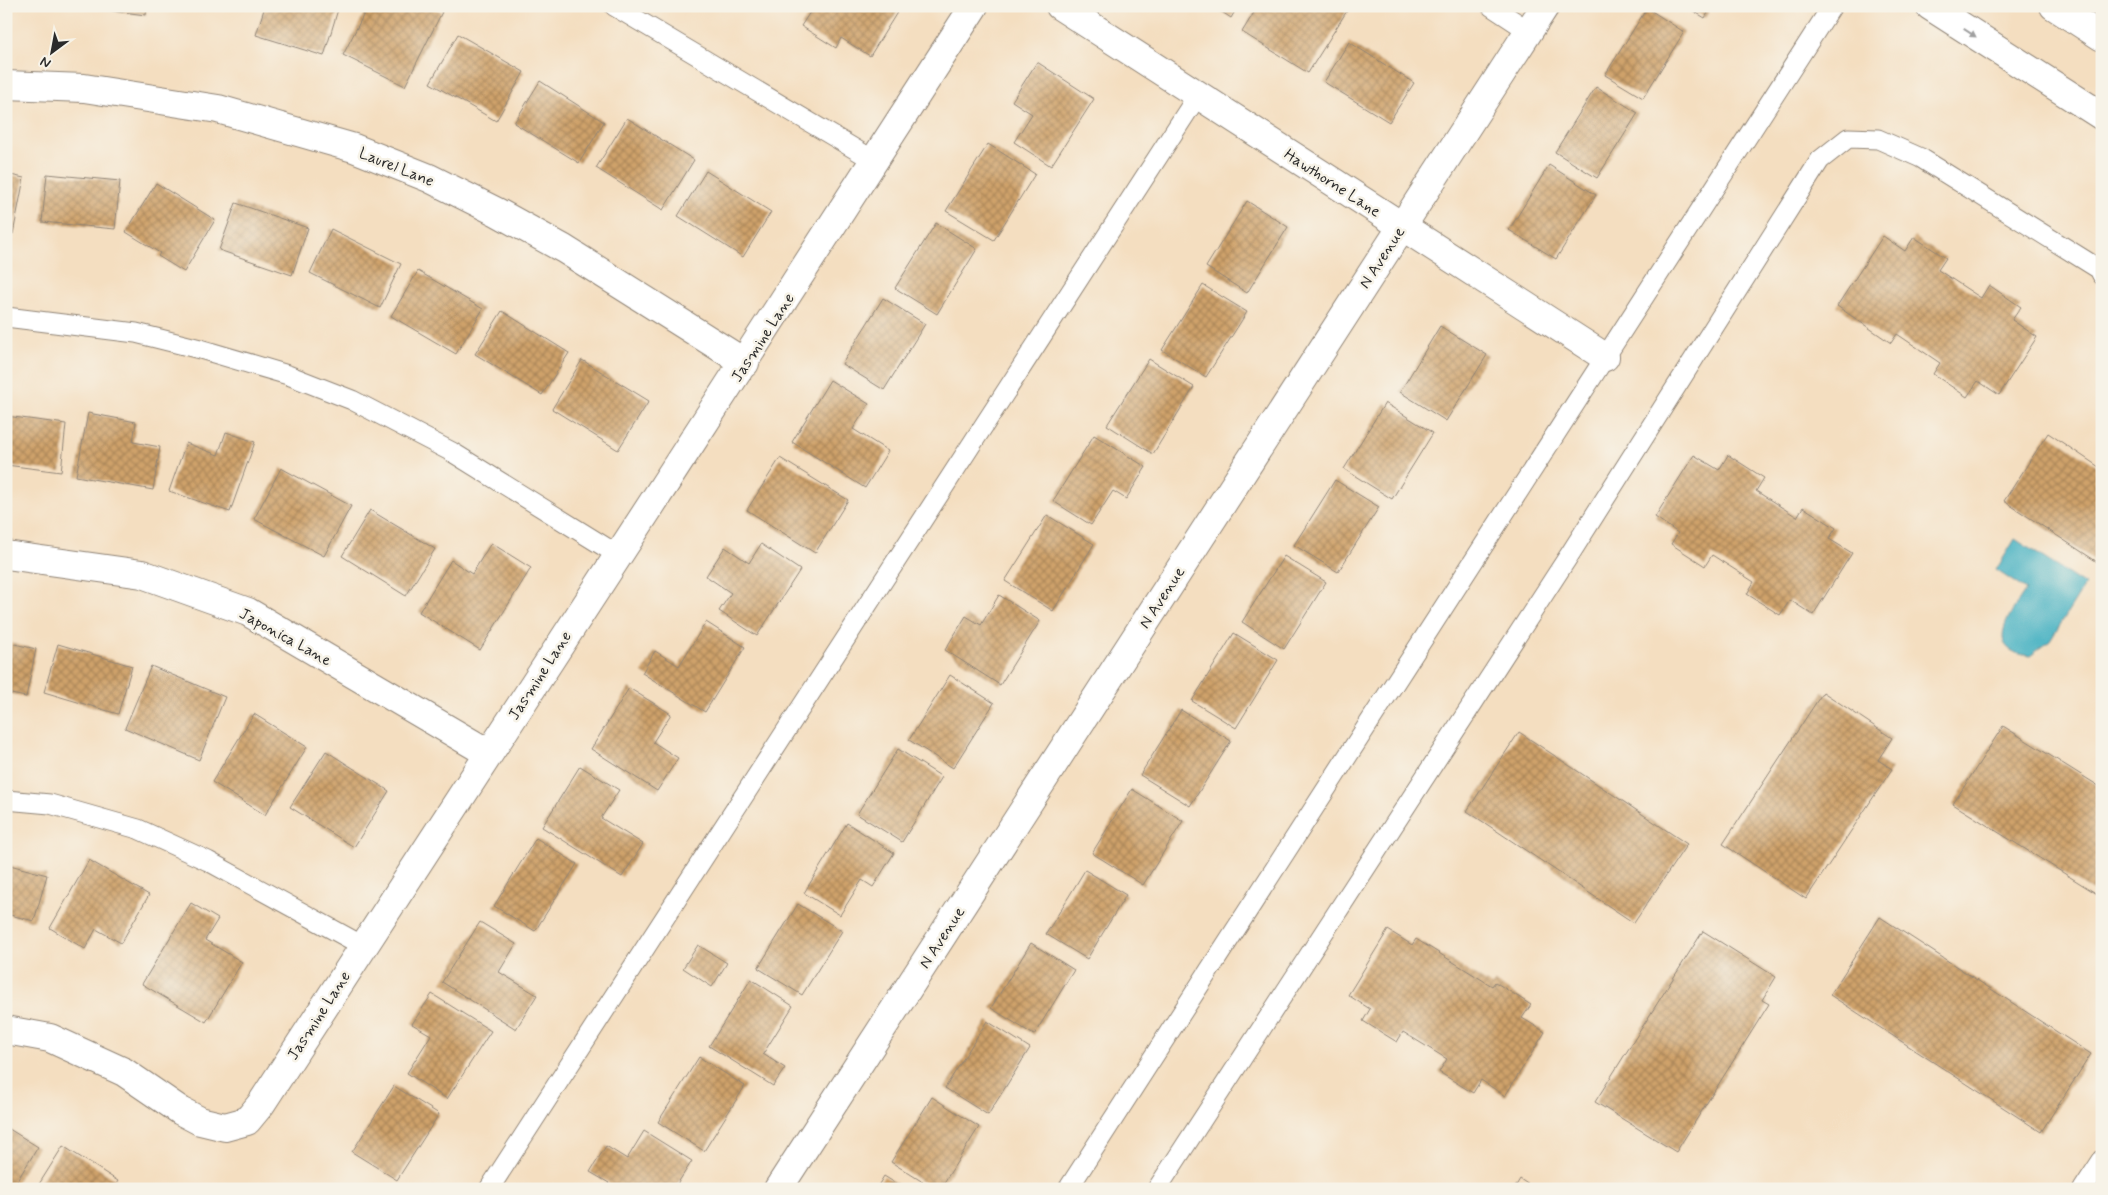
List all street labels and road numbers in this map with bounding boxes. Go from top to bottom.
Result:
street label: Laurel Lane [356,143,437,192]
street label: Hawthorne Lane [1280,144,1385,222]
street label: N Avenue [1354,223,1410,293]
street label: Jasmine Lane [727,289,800,386]
street label: N Avenue [1134,563,1190,633]
street label: Japonica Lane [235,603,336,672]
street label: Jasmine Lane [504,627,577,724]
street label: N Avenue [914,903,970,973]
street label: Jasmine Lane [283,967,356,1064]

